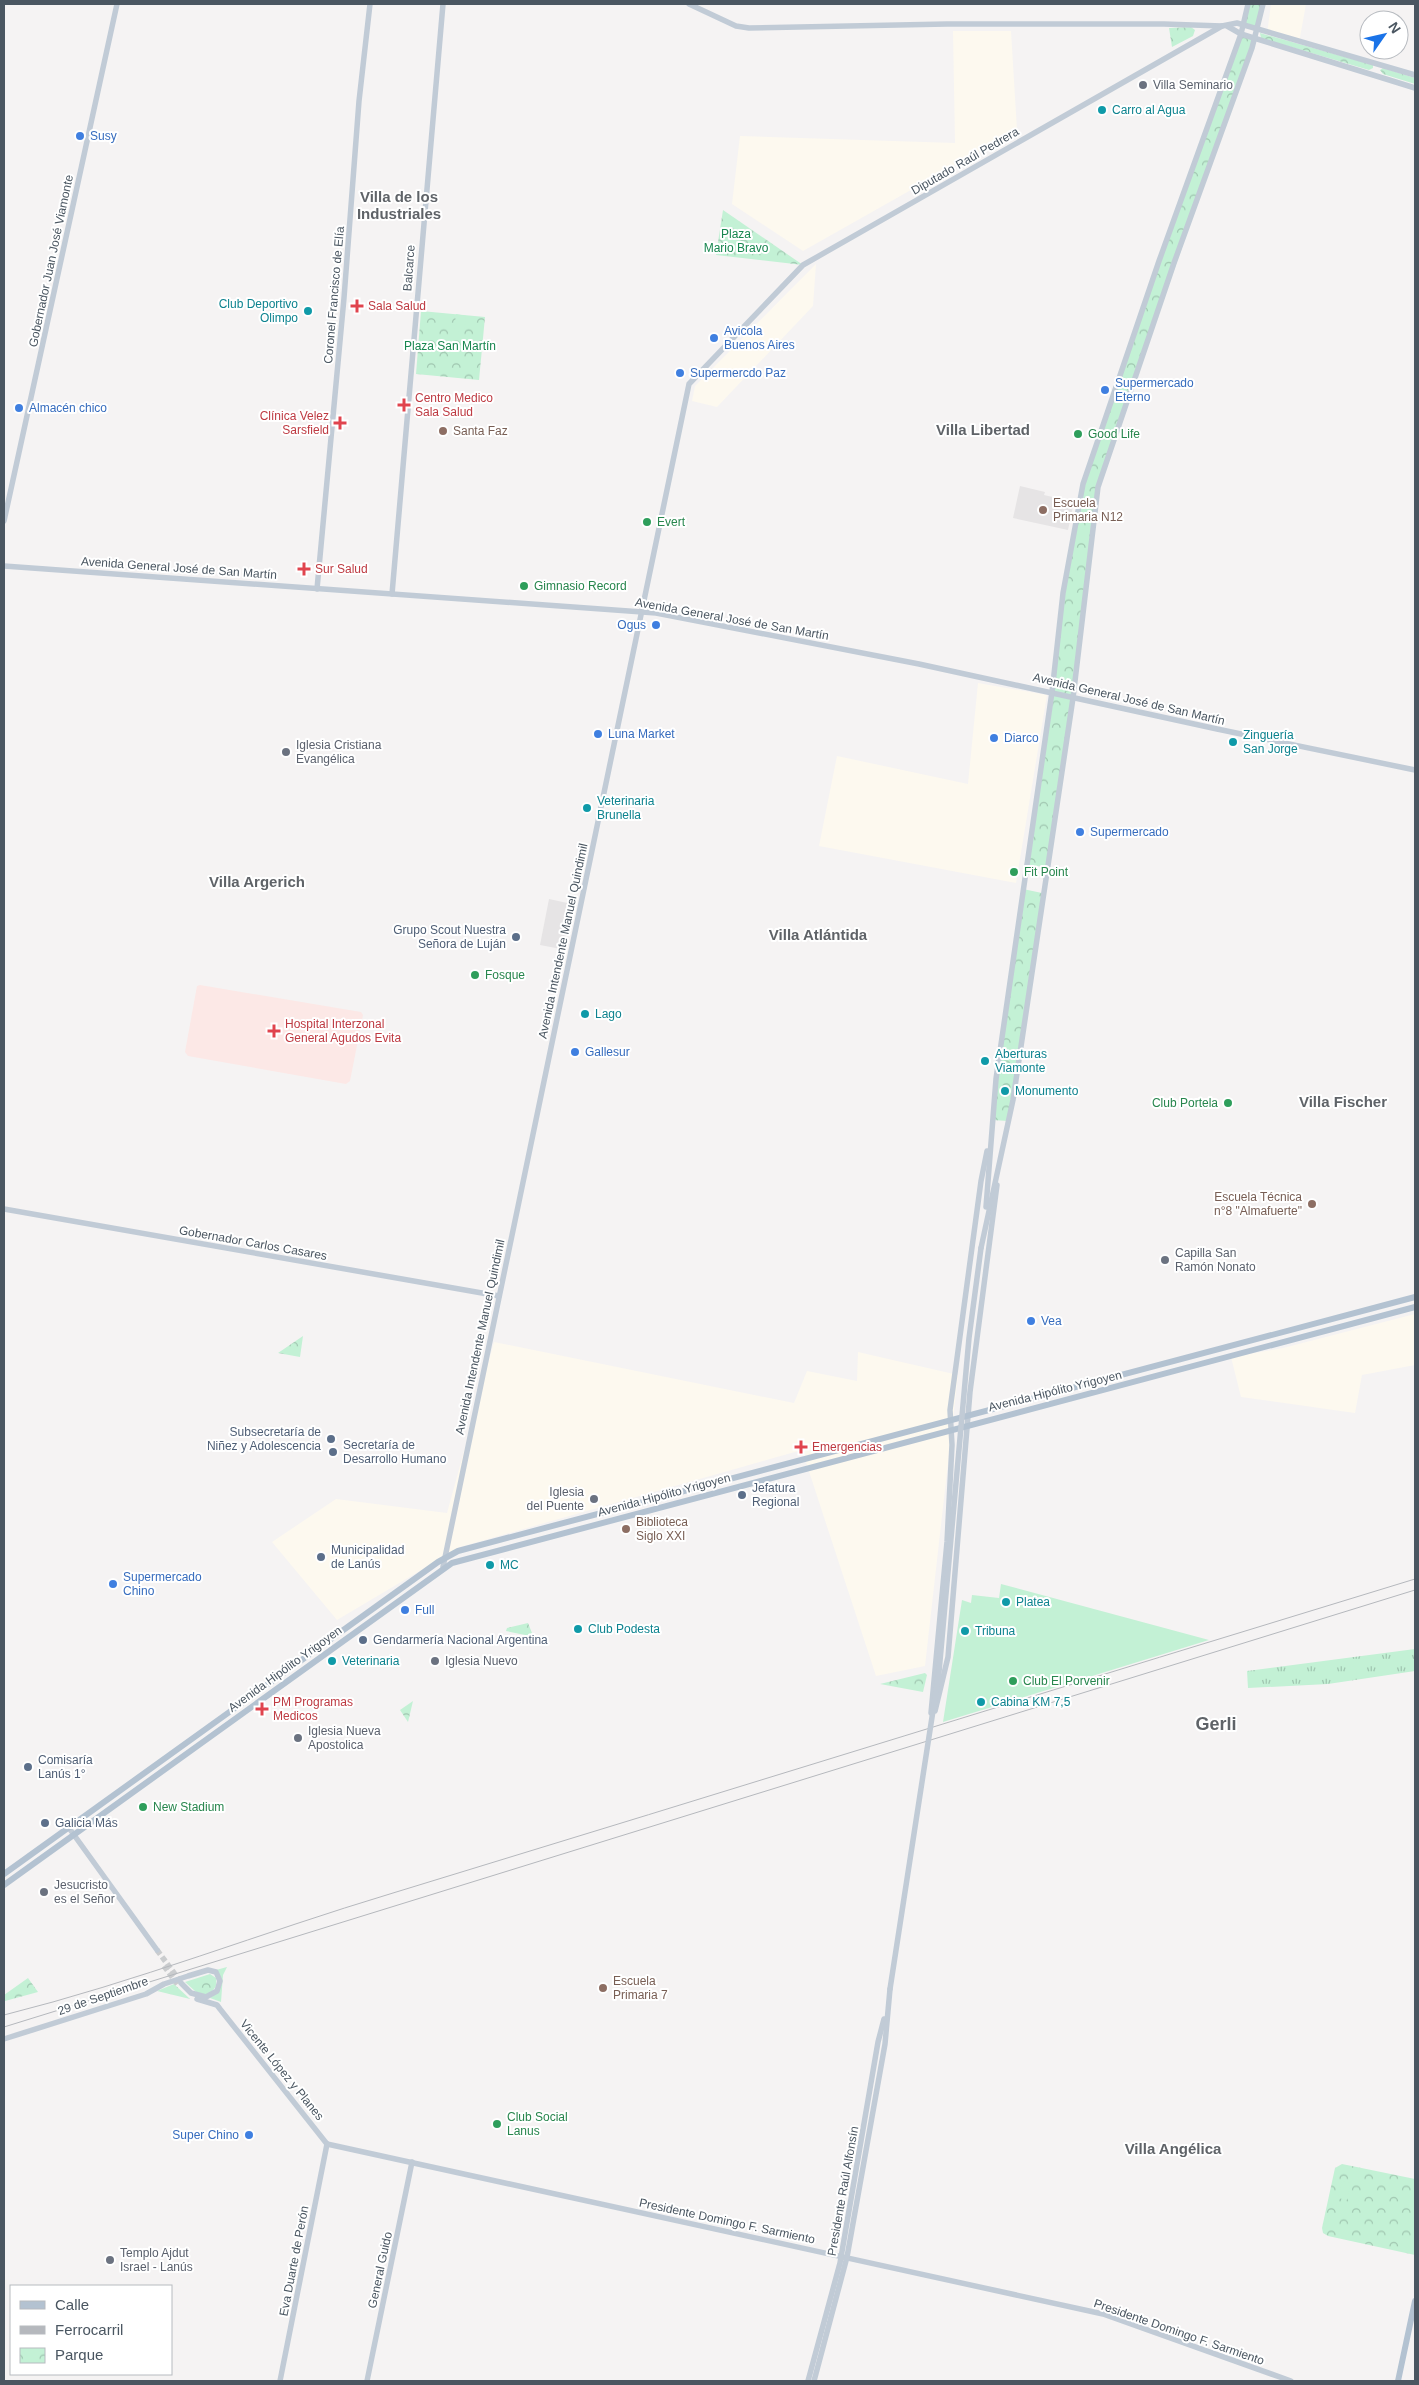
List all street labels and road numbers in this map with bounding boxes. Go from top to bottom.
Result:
street label: Diputado Raúl Pedrera [909,124,1022,198]
street label: Gobernador Juan José Viamonte [26,173,76,348]
street label: Coronel Francisco de Elía [321,225,347,364]
street label: Balcarce [400,244,418,292]
street label: Avenida General José de San Martín [80,554,278,582]
street label: Avenida General José de San Martín [634,595,830,643]
street label: Avenida General José de San Martín [1032,670,1226,728]
street label: Avenida Intendente Manuel Quindimil [535,842,591,1040]
street label: Gobernador Carlos Casares [178,1223,328,1263]
street label: Avenida Intendente Manuel Quindimil [452,1238,508,1436]
street label: Avenida Hipólito Yrigoyen [987,1368,1123,1414]
street label: Avenida Hipólito Yrigoyen [596,1471,732,1519]
street label: Avenida Hipólito Yrigoyen [225,1623,345,1715]
street label: 29 de Septiembre [56,1974,150,2018]
street label: Vicente López y Planes [237,2017,327,2123]
street label: Presidente Raúl Alfonsín [825,2125,861,2257]
street label: Presidente Domingo F. Sarmiento [638,2196,817,2247]
street label: Eva Duarte de Perón [276,2205,312,2317]
street label: General Guido [365,2230,395,2310]
street label: Presidente Domingo F. Sarmiento [1092,2296,1266,2368]

